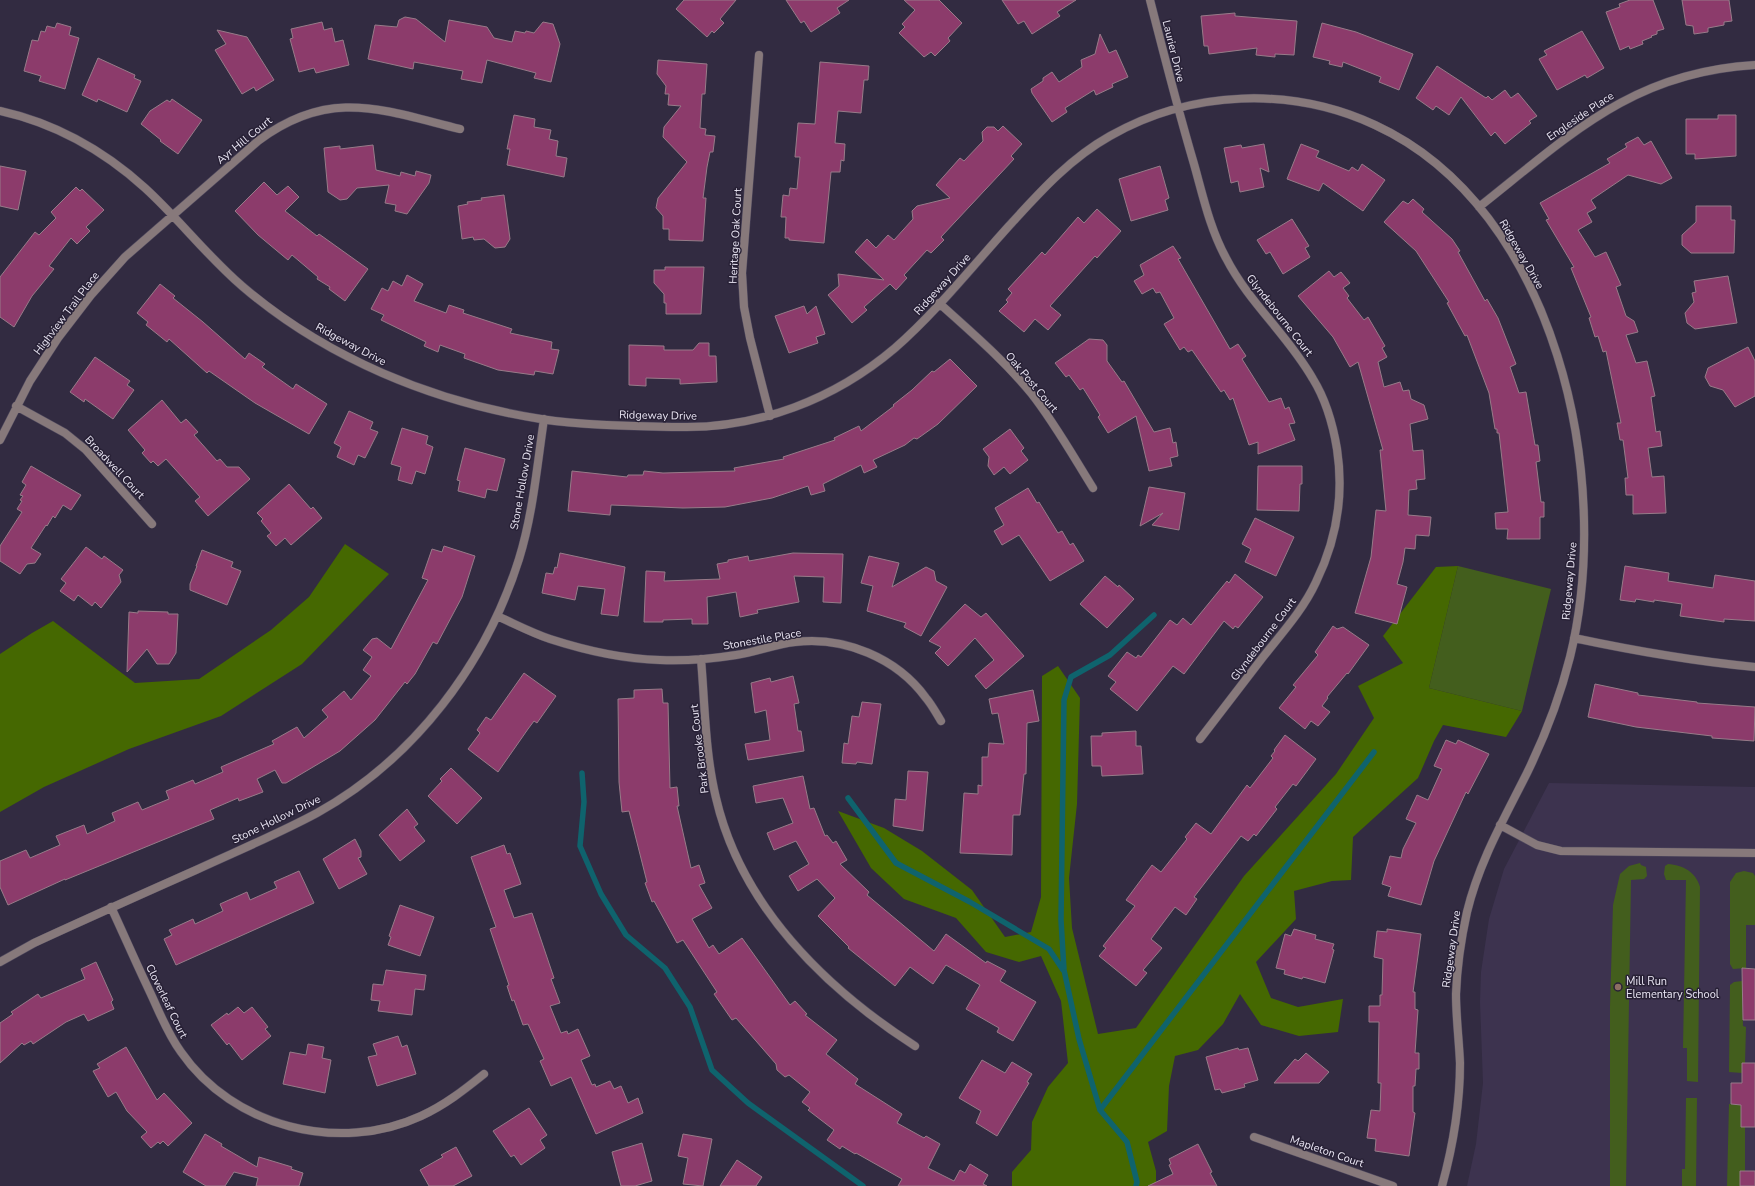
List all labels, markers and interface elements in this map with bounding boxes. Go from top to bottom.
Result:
street label: Laurier Drive [1159,19,1188,84]
street label: Engleside Place [1544,88,1617,144]
street label: Ayr Hill Court [213,113,275,168]
street label: Heritage Oak Court [726,188,745,284]
street label: Ridgeway Drive [1496,217,1548,292]
street label: Ridgeway Drive [911,250,974,318]
street label: Highview Trail Place [30,268,103,358]
street label: Glyndebourne Court [1243,271,1316,360]
street label: Ridgeway Drive [313,319,389,369]
street label: Oak Post Court [1002,349,1061,416]
street label: Ridgeway Drive [619,407,697,424]
street label: Broadwell Court [81,432,148,502]
street label: Stone Hollow Drive [507,433,538,531]
street label: Ridgeway Drive [1559,541,1580,621]
street label: Glyndebourne Court [1227,595,1300,684]
street label: Stonestile Place [722,625,803,654]
street label: Park Brooke Court [687,703,712,794]
street label: Stone Hollow Drive [229,791,323,847]
street label: Ridgeway Drive [1439,909,1464,989]
street label: Cloverleaf Court [142,962,191,1041]
place label: Mill Run Elementary School [1626,974,1720,1002]
marker: Mill Run Elementary School [1613,982,1623,992]
street label: Mapleton Court [1288,1132,1366,1171]

